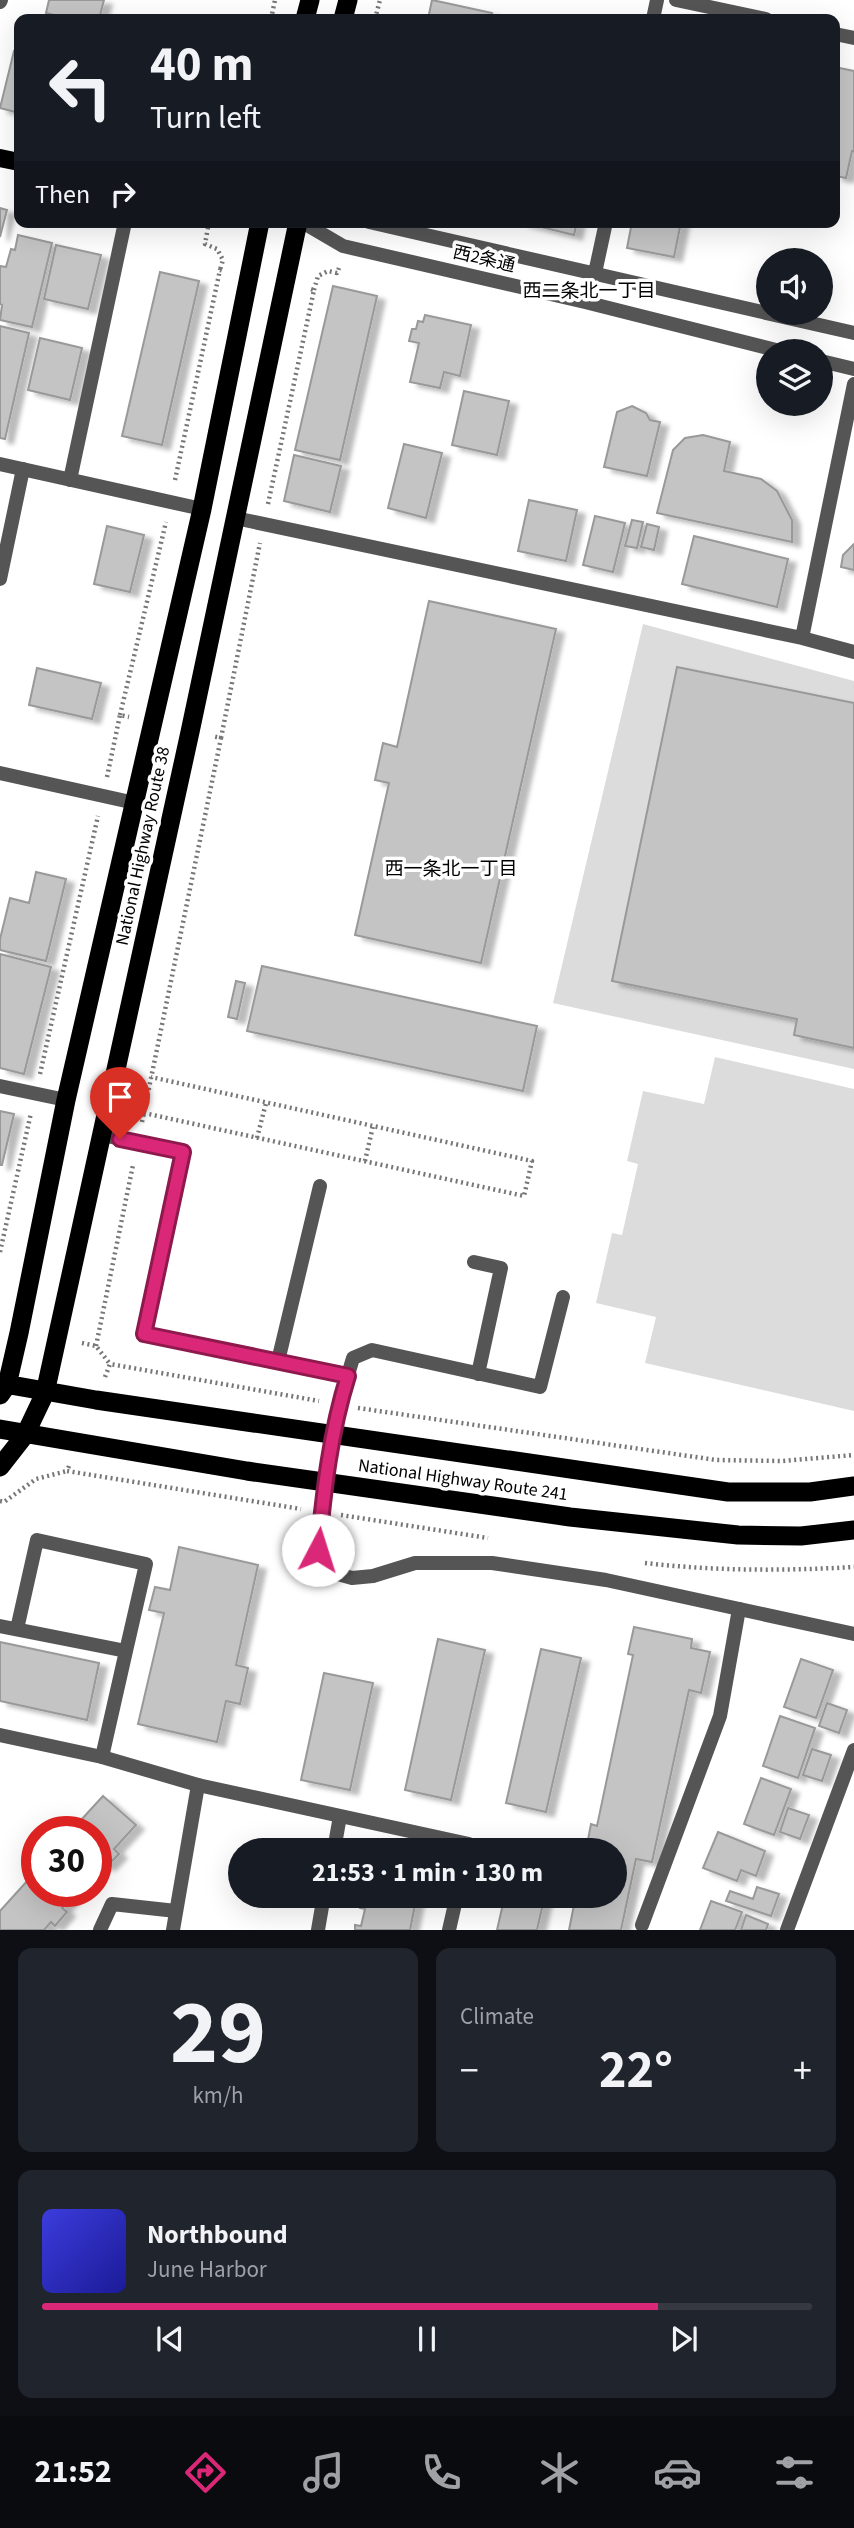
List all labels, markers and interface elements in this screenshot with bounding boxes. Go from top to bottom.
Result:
text: 40 m [150,30,254,100]
icon: left [35,42,126,133]
text: Turn left [150,95,261,141]
icon: right [104,175,142,213]
text: Then [35,176,90,213]
street label: 西2条通 [451,240,517,278]
map controls [756,248,833,416]
button: sound [756,248,833,325]
district label: 西二条北一丁目 [522,278,656,305]
button: layers [756,339,833,416]
street label: National Highway Route 38 [110,744,176,948]
district label: 西一条北一丁目 [384,856,518,883]
pin [90,1067,150,1139]
icon: arrive [101,1078,139,1116]
street label: National Highway Route 241 [357,1453,569,1507]
position arrow [281,1513,355,1587]
speed limit sign: 30 [21,1816,112,1907]
text: 21:53 · 1 min · 130 m [312,1854,543,1891]
text: 29 [170,1969,266,2098]
text: Climate [460,2000,534,2033]
text: 22° [599,2034,673,2108]
text: − [460,2044,479,2098]
text: + [793,2044,812,2098]
text: km/h [192,2079,244,2112]
text: Northbound [147,2216,288,2253]
text: June Harbor [147,2253,267,2286]
icon: previous [151,2320,189,2358]
icon: pause [408,2320,446,2358]
icon: next [665,2320,703,2358]
icon: directions [181,2448,230,2497]
icon: music [299,2448,348,2497]
icon: phone [417,2448,466,2497]
icon: climate [535,2448,584,2497]
icon: car [653,2448,702,2497]
icon: filters [770,2448,819,2497]
text: 21:52 [34,2449,112,2495]

